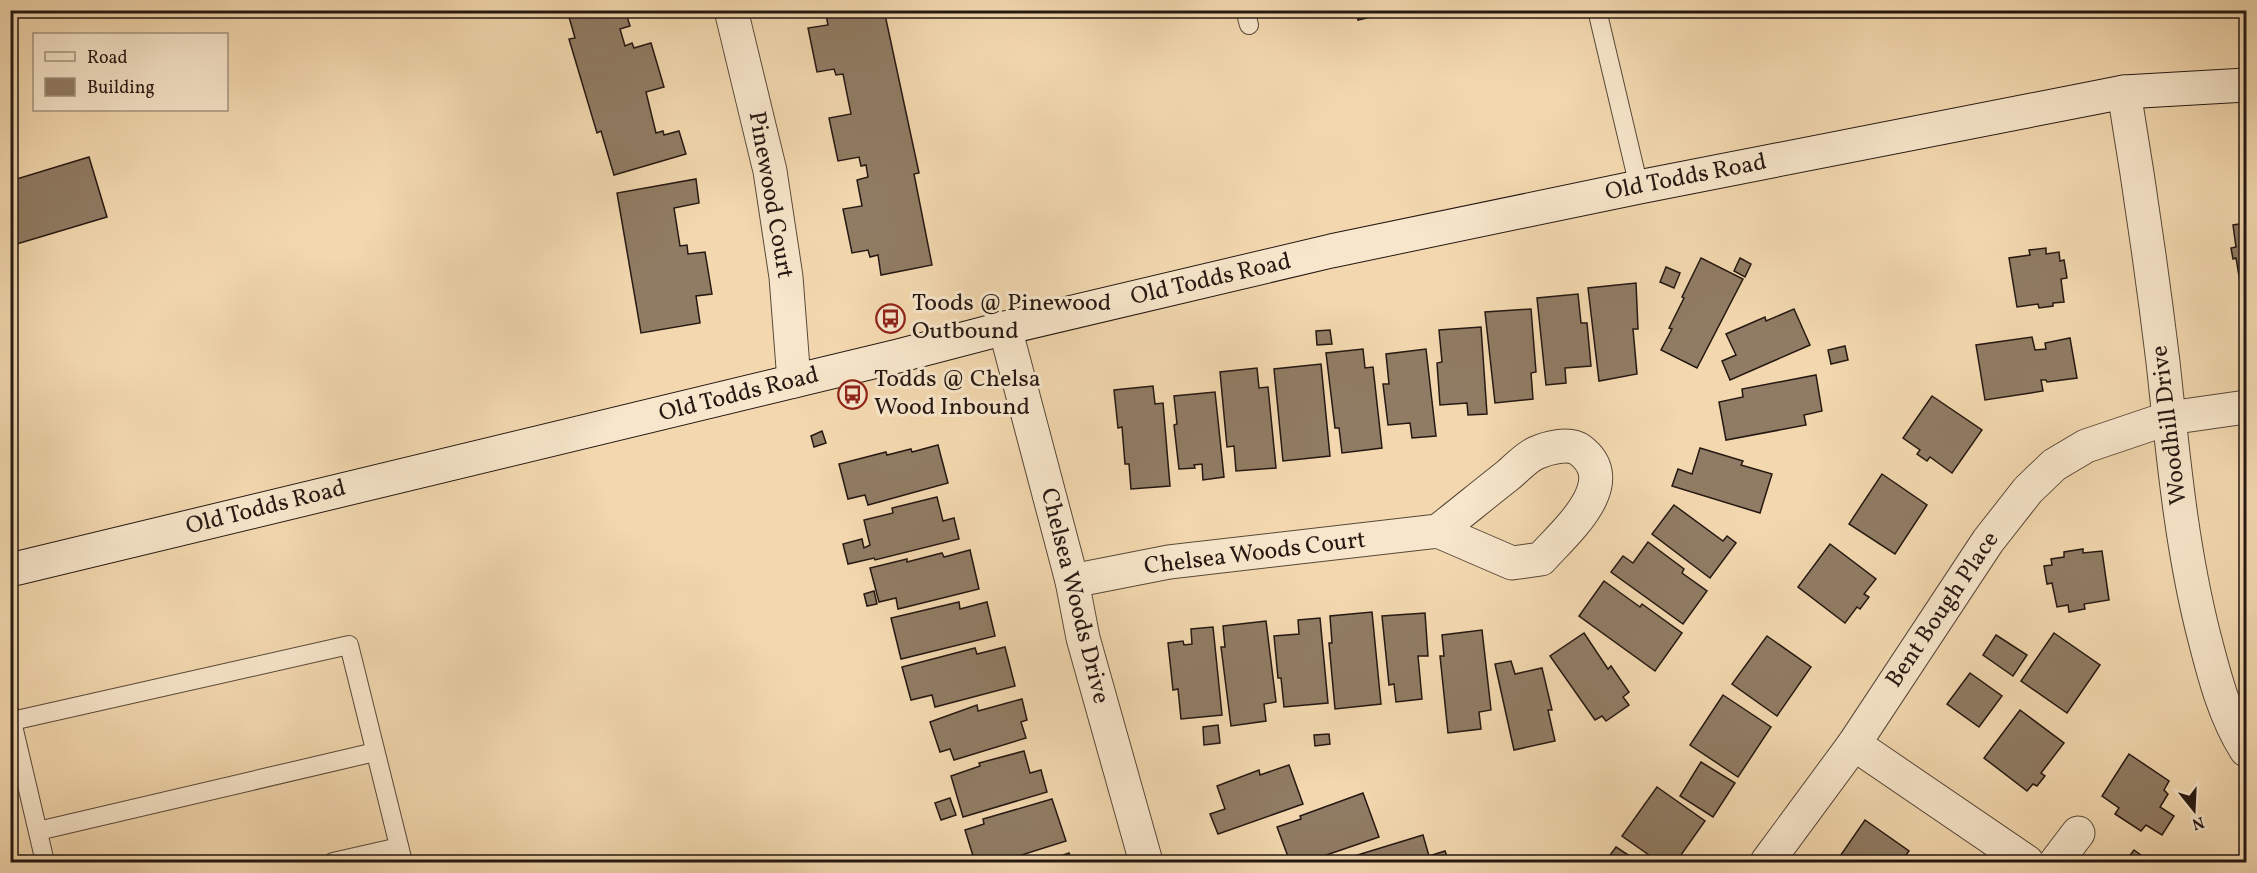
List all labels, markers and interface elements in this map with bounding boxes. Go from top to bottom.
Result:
legend [33,33,228,111]
text: Road [87,46,128,71]
text: Building [87,76,155,101]
street label: Pinewood Court [739,109,801,281]
street label: Old Todds Road [1602,146,1770,210]
street label: Old Todds Road [1127,245,1295,315]
place label: Toods @ Pinewood Outbound [912,287,1111,349]
bus stop icon: Toods @ Pinewood Outbound [875,302,907,334]
street label: Woodhill Drive [2143,343,2197,507]
street label: Old Todds Road [655,359,823,431]
place label: Todds @ Chelsa Wood Inbound [874,363,1041,425]
bus stop icon: Todds @ Chelsa Wood Inbound [837,378,869,410]
street label: Old Todds Road [182,472,350,544]
street label: Chelsea Woods Drive [1031,485,1117,707]
street label: Chelsea Woods Court [1142,524,1368,584]
street label: Bent Bough Place [1878,525,2008,695]
north arrow [2164,780,2224,840]
text: N [2189,810,2207,835]

